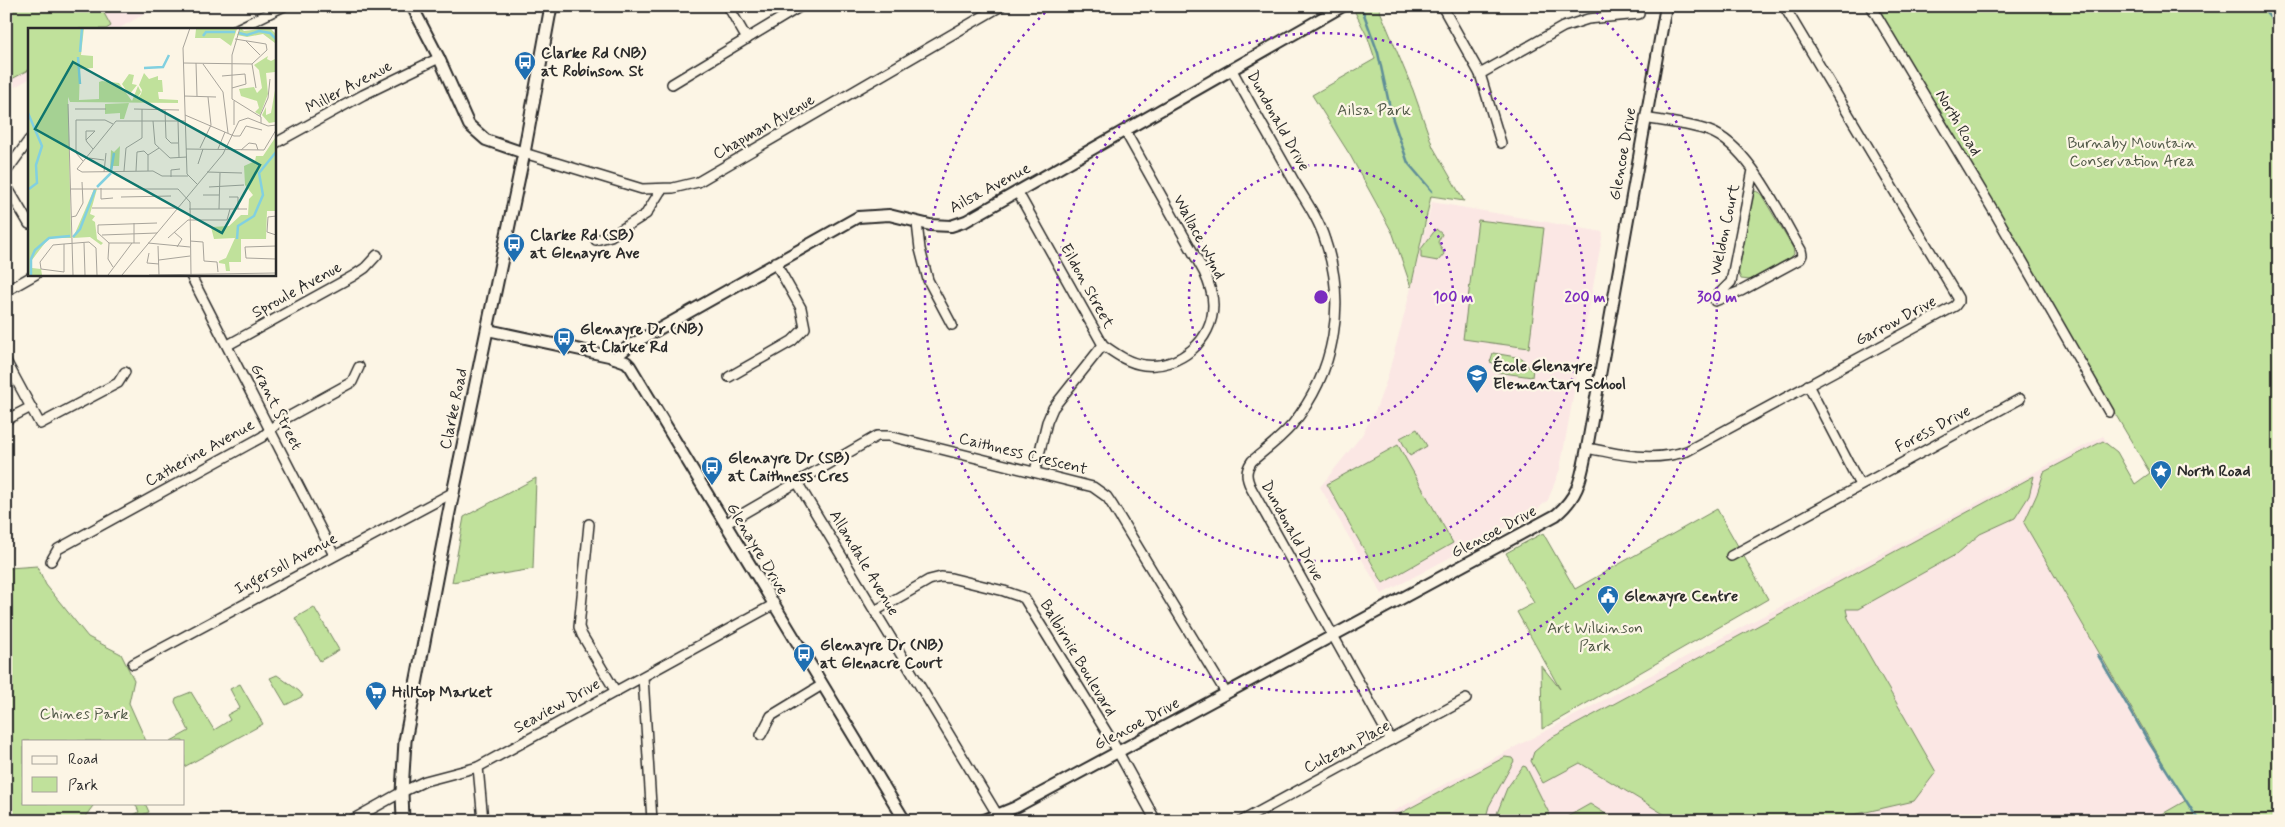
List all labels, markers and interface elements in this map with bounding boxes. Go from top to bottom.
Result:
inset map [28,28,275,275]
place label: Clarke Rd (NB) at Robinson St [541,43,647,82]
bus stop icon: Clarke Rd (NB) at Robinson St [513,50,537,81]
street label: Miller Avenue [302,55,396,119]
street label: Dundonald Drive [1242,67,1314,175]
street label: North Road [1930,86,1986,160]
street label: Chapman Avenue [709,89,819,165]
park label: Ailsa Park [1337,100,1411,121]
street label: Glencoe Drive [1604,106,1642,202]
park label: Burnaby Mountain Conservation Area [2067,133,2197,172]
street label: Ailsa Avenue [946,158,1034,218]
street label: Weldon Court [1705,182,1745,278]
street label: Wallace Wynd [1168,191,1230,283]
place label: Clarke Rd (SB) at Glenayre Ave [530,225,640,264]
bus stop icon: Clarke Rd (SB) at Glenayre Ave [502,232,526,263]
street label: Eildon Street [1055,240,1119,333]
street label: Sproule Avenue [248,256,346,323]
centre of rings [1312,288,1330,306]
text: 100 m [1433,288,1473,308]
text: 200 m [1565,288,1606,308]
text: 300 m [1697,288,1737,308]
street label: Garrow Drive [1852,291,1940,351]
place label: Glenayre Dr (NB) at Clarke Rd [580,319,703,358]
bus stop icon: Glenayre Dr (NB) at Clarke Rd [552,326,576,357]
place label: École Glenayre Elementary School [1493,355,1626,395]
street label: Grant Street [245,360,307,454]
school or university icon: École Glenayre Elementary School [1465,363,1489,394]
street label: Clarke Road [435,367,473,451]
street label: Foress Drive [1891,400,1975,458]
street label: Catherine Avenue [142,414,259,492]
street label: Caithness Crescent [957,428,1090,480]
place label: Glenayre Dr (SB) at Caithness Cres [728,448,849,487]
bus stop icon: Glenayre Dr (SB) at Caithness Cres [700,455,724,486]
place icon: North Road [2149,459,2173,490]
place label: North Road [2177,461,2250,482]
street label: Dundonald Drive [1256,477,1328,585]
street label: Glenayre Drive [721,499,793,599]
street label: Glencoe Drive [1448,501,1540,563]
street label: Allandale Avenue [824,506,904,620]
street label: Ingersoll Avenue [231,528,342,601]
public building icon: Glenayre Centre [1596,584,1620,615]
place label: Glenayre Centre [1624,586,1738,607]
street label: Balbirnie Boulevard [1035,596,1121,720]
park label: Art Wilkinson Park [1547,618,1643,657]
place label: Glenayre Dr (NB) at Glenacre Court [820,635,943,674]
bus stop icon: Glenayre Dr (NB) at Glenacre Court [792,642,816,673]
street label: Seaview Drive [510,674,604,738]
supermarket icon: Hilltop Market [364,680,388,711]
place label: Hilltop Market [392,682,493,703]
street label: Glencoe Drive [1091,693,1183,755]
park label: Chines Park [40,704,128,725]
street label: Culzean Place [1300,715,1394,779]
legend [22,740,185,804]
text: Road [68,750,98,770]
text: Park [68,776,98,796]

